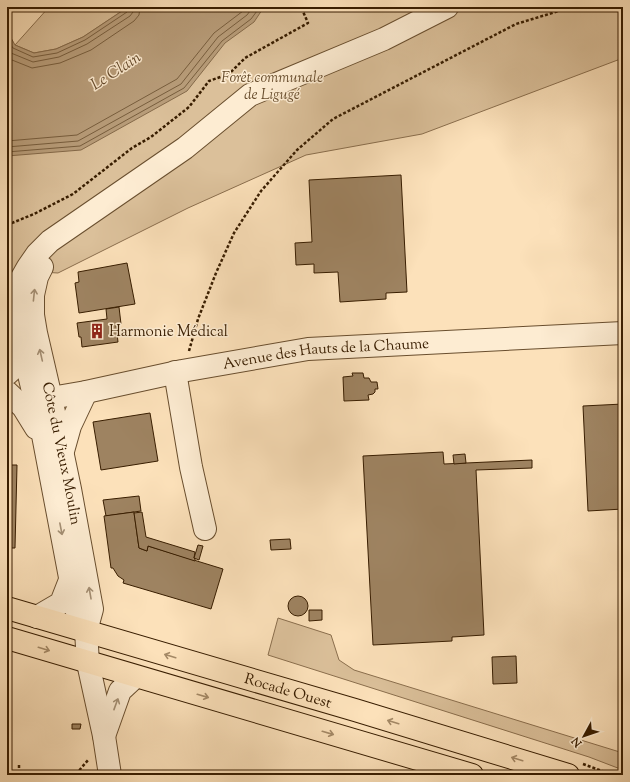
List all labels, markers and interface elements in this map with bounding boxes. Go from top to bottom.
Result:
water label: Le Clain [87,47,147,97]
park label: Forêt communale de Ligugé [221,68,323,106]
one-way arrow [30,289,37,302]
building icon: Harmonie Médical [88,322,106,340]
place label: Harmonie Médical [109,322,228,343]
street label: Avenue des Hauts de la Chaume [221,334,430,376]
one-way arrow [37,348,45,361]
street label: Côte du Vieux Moulin [36,380,85,527]
one-way arrow [57,523,65,536]
one-way arrow [85,587,93,600]
one-way arrow [38,646,51,653]
one-way arrow [163,652,176,659]
street label: Rocade Ouest [242,669,334,715]
one-way arrow [196,693,209,700]
one-way arrow [112,698,120,710]
north arrow [564,716,604,756]
one-way arrow [387,718,400,725]
one-way arrow [321,730,334,737]
text: N [568,733,587,751]
one-way arrow [511,755,524,762]

